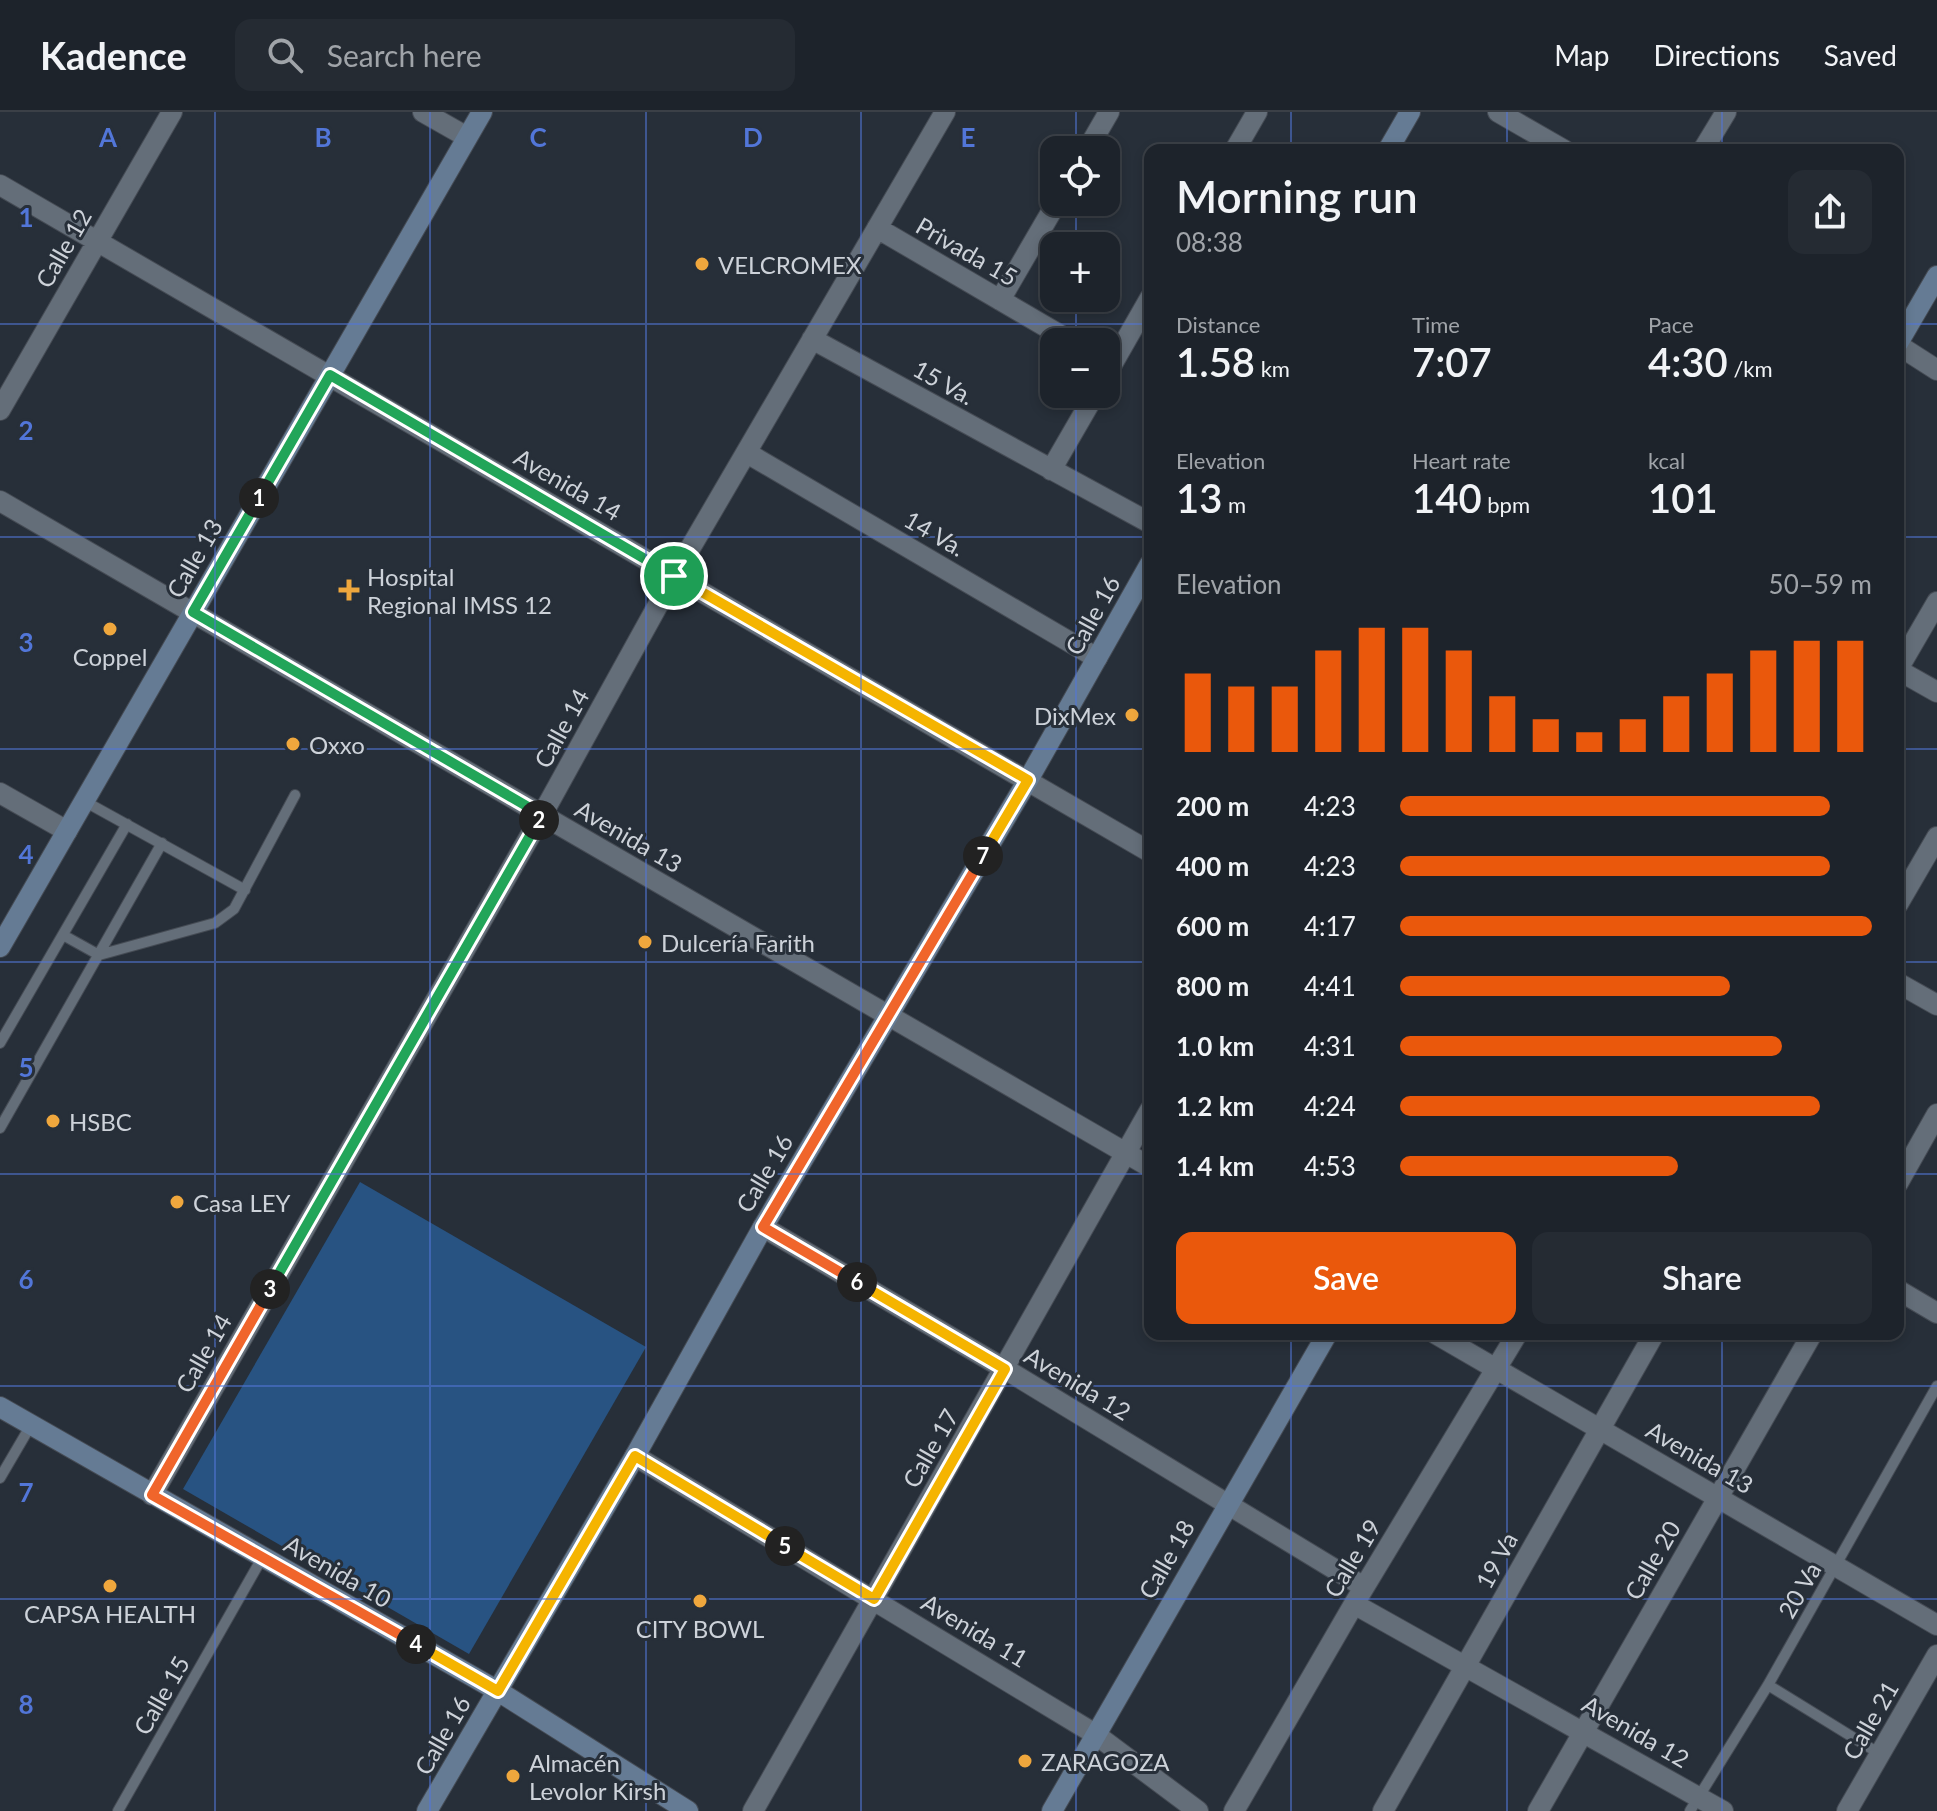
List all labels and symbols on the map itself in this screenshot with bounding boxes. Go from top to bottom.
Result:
text: A [98,121,118,153]
text: B [314,121,332,153]
text: C [529,121,547,153]
text: D [743,121,763,153]
text: E [961,121,975,153]
text: 1 [18,201,34,233]
street label: Calle 12 [29,204,97,292]
street label: Privada 15 [911,210,1023,292]
place label: VELCROMEX [718,250,862,279]
marker: VELCROMEX [693,255,711,273]
street label: 15 Va. [908,354,980,410]
text: 2 [18,414,34,446]
street label: Avenida 14 [509,442,627,526]
pin: 1 [239,478,279,518]
street label: 14 Va. [900,504,970,562]
street label: Calle 13 [160,514,228,602]
pin [640,542,708,610]
place label: Hospital Regional IMSS 12 [367,562,552,619]
street label: Calle 16 [1058,570,1126,660]
marker: Hospital Regional IMSS 12 [338,579,360,601]
marker: Coppel [101,620,119,638]
text: 3 [18,626,34,658]
place label: Coppel [73,642,147,671]
street label: Calle 14 [527,683,595,773]
place label: DixMex [1034,701,1116,730]
marker: DixMex [1123,706,1141,724]
place label: Oxxo [309,730,365,759]
marker: Oxxo [284,735,302,753]
street label: Avenida 13 [570,794,688,878]
pin: 2 [519,800,559,840]
pin: 7 [963,836,1003,876]
text: 4 [18,838,34,870]
place label: Dulcería Farith [661,928,815,957]
marker: Dulcería Farith [636,933,654,951]
text: 5 [18,1051,34,1083]
place label: HSBC [69,1107,132,1136]
marker: HSBC [44,1112,62,1130]
street label: Calle 16 [729,1129,799,1217]
place label: Casa LEY [193,1188,291,1217]
marker: Casa LEY [168,1193,186,1211]
pin: 6 [837,1262,877,1302]
text: 6 [18,1263,34,1295]
pin: 3 [250,1269,290,1309]
street label: Calle 14 [169,1308,237,1397]
street label: Avenida 12 [1020,1340,1136,1426]
street label: Calle 17 [896,1404,964,1492]
street label: Avenida 13 [1641,1415,1759,1499]
text: 7 [18,1476,34,1508]
street label: Calle 19 [1317,1514,1387,1602]
street label: Calle 18 [1132,1515,1200,1603]
street label: Calle 20 [1618,1515,1686,1604]
pin: 5 [765,1526,805,1566]
street label: 19 Va [1469,1527,1523,1593]
street label: Avenida 10 [279,1529,397,1613]
street label: 20 Va [1772,1557,1826,1623]
marker: CAPSA HEALTH [101,1577,119,1595]
street label: Avenida 11 [917,1587,1033,1673]
marker: CITY BOWL [691,1592,709,1610]
place label: CAPSA HEALTH [24,1599,196,1628]
place label: CITY BOWL [636,1614,764,1643]
pin: 4 [396,1624,436,1664]
street label: Calle 15 [127,1651,195,1739]
street label: Calle 21 [1836,1676,1904,1764]
text: 8 [18,1688,34,1720]
street label: Avenida 12 [1577,1689,1695,1773]
street label: Calle 16 [408,1691,476,1779]
place label: ZARAGOZA [1041,1747,1170,1776]
place label: Almacén Levolor Kirsh [529,1748,666,1805]
marker: ZARAGOZA [1016,1752,1034,1770]
marker: Almacén Levolor Kirsh [504,1767,522,1785]

